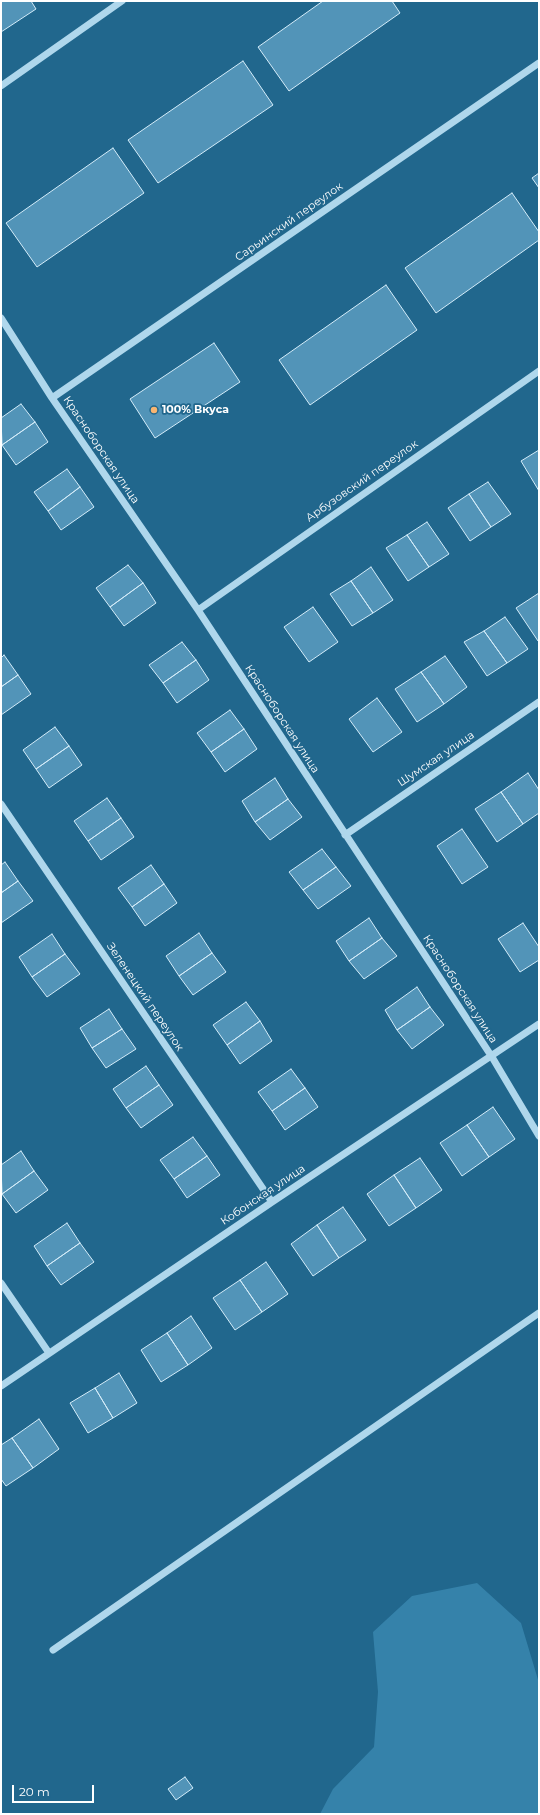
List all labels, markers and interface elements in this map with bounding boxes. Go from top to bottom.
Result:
street label: Сарьинский переулок [233,180,345,264]
street label: Красноборская улица [60,394,142,506]
place label: 100% Вкуса [162,403,229,417]
marker: 100% Вкуса [149,405,159,415]
street label: Арбузовский переулок [303,437,421,525]
street label: Красноборская улица [242,662,322,776]
street label: Шумская улица [395,728,477,790]
street label: Красноборская улица [420,932,500,1046]
street label: Зеленецкий переулок [104,940,186,1054]
street label: Кобонская улица [218,1162,308,1228]
scale bar [14,1777,96,1803]
text: 20 m [19,1784,50,1799]

